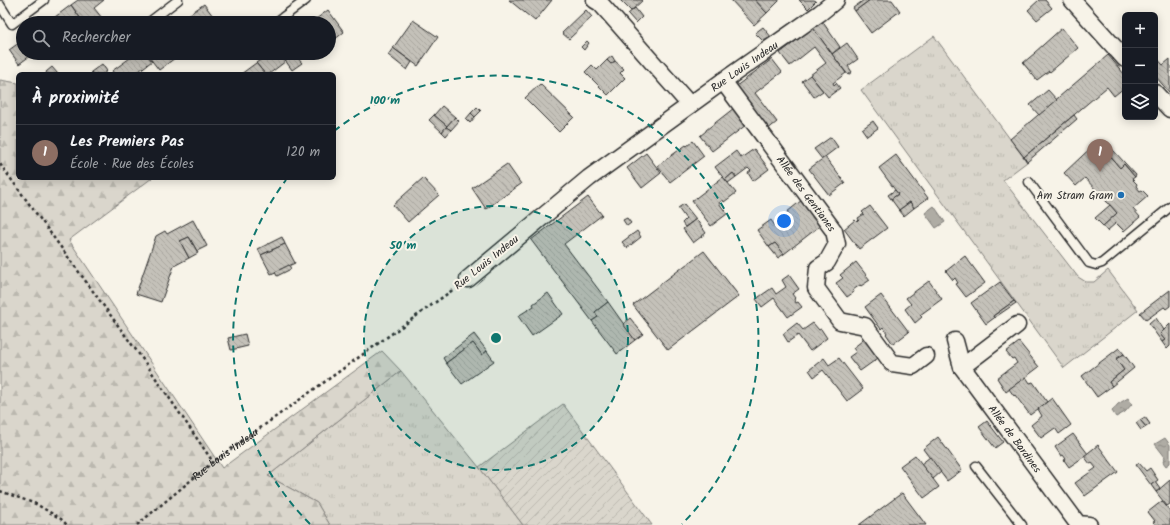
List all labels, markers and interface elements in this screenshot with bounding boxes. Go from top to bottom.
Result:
map controls [1122,12,1158,120]
button: + [1122,12,1158,48]
search box [16,16,336,60]
text: Rechercher [62,26,130,50]
icon: search [30,27,52,49]
street label: Rue Louis Indeau [707,36,783,97]
button: − [1122,48,1158,84]
button: layers [1122,84,1158,120]
text: À proximité [32,85,119,112]
text: 100 m [370,91,400,110]
text: Les Premiers Pas [70,130,184,154]
pin: 1 [1087,139,1113,172]
text: 1 [43,142,47,163]
text: 120 m [286,142,320,163]
street label: Allée des Gentianes [771,152,840,236]
text: École · Rue des Écoles [70,154,194,175]
place label: Am Stram Gram [1037,187,1113,205]
marker: Am Stram Gram [1116,190,1126,200]
your location [774,211,794,231]
street label: Rue Louis Indeau [450,230,524,295]
text: 50 m [389,236,417,255]
centre of rings [489,331,503,345]
street label: Allée de Bardines [983,401,1046,477]
street label: Rue Louis Indeau [188,424,263,486]

